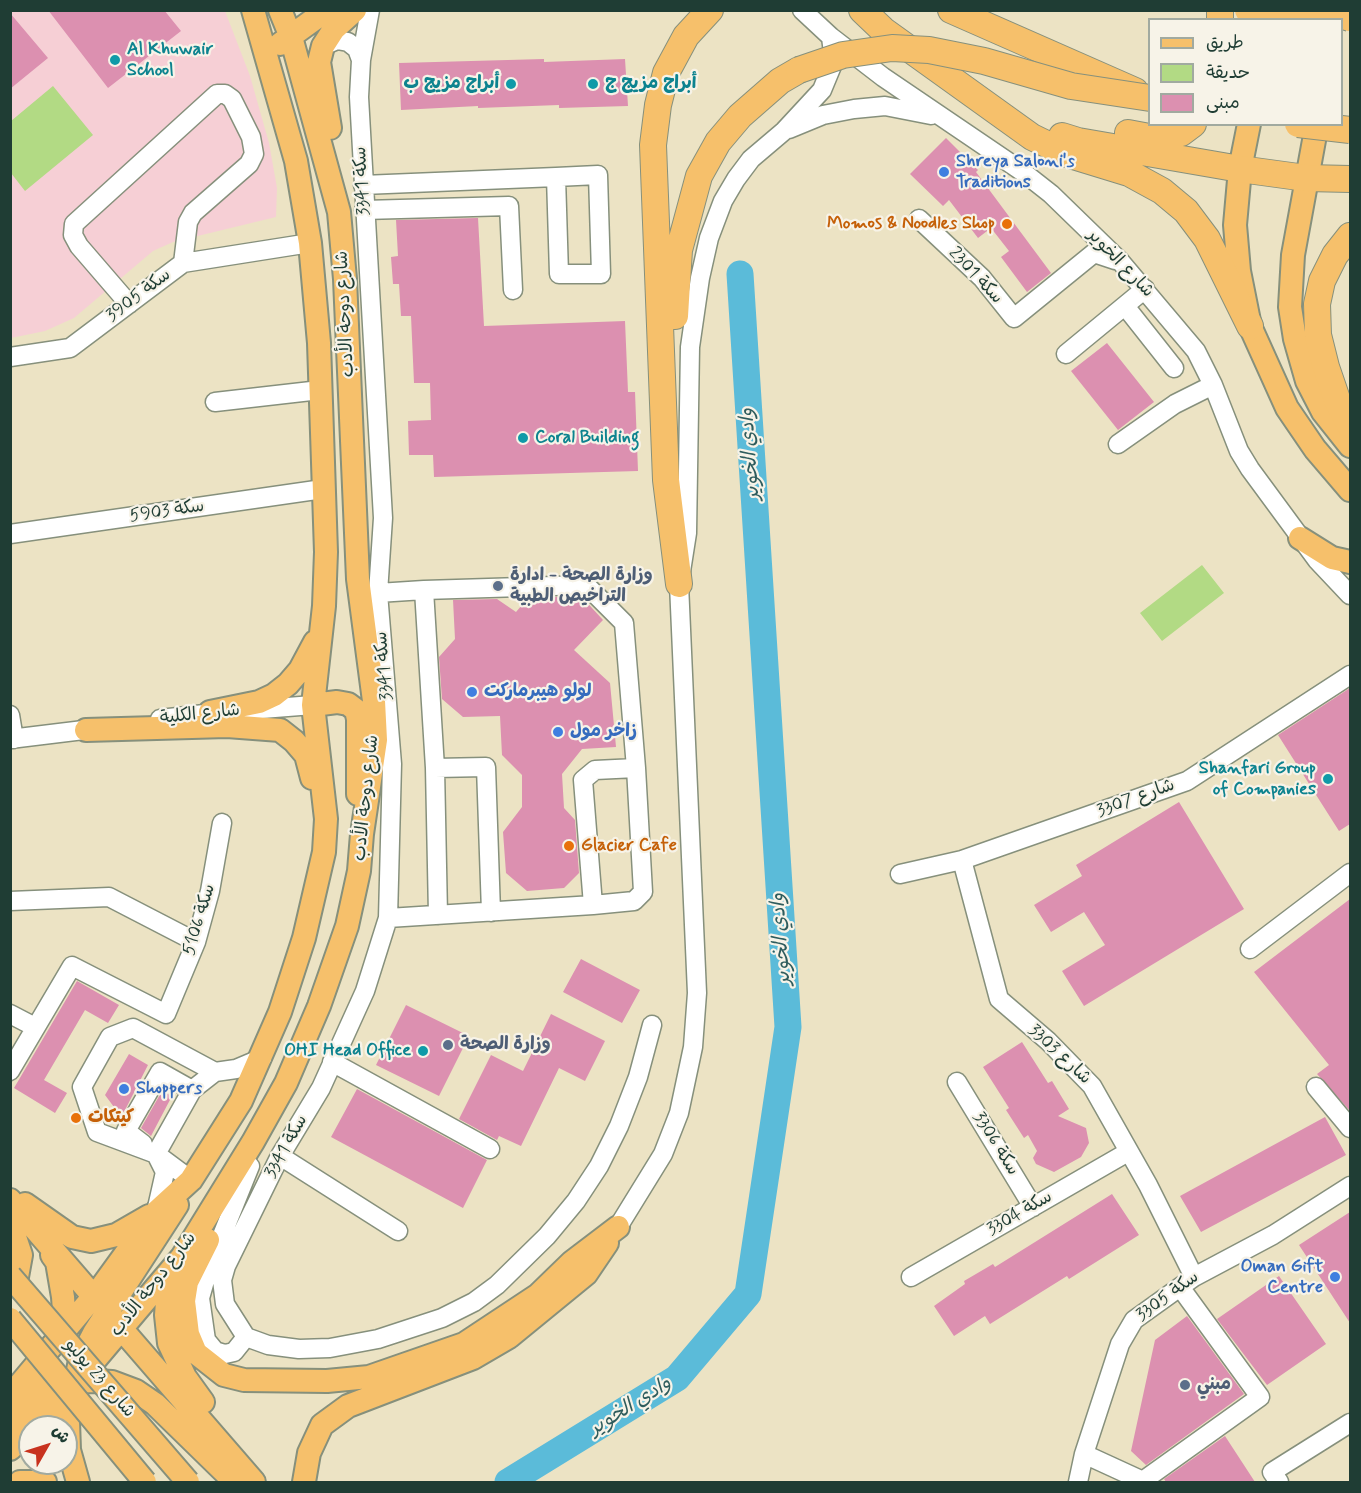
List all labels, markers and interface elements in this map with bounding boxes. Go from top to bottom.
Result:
legend [1148,18,1343,126]
text: طريق [1206,31,1244,55]
place label: Al Khuwair School [127,39,213,82]
marker: Al Khuwair School [108,53,122,67]
text: حديقة [1206,61,1250,85]
place label: أبراج مزيج ب [403,73,499,95]
place label: أبراج مزيج ج [605,73,696,95]
marker: أبراج مزيج ب [504,77,518,91]
marker: أبراج مزيج ج [586,77,600,91]
text: مبنى [1206,91,1240,115]
street label: سكة 3341 [350,146,376,216]
place label: Shreya Saloni's Traditions [956,151,1075,194]
marker: Shreya Saloni's Traditions [937,165,951,179]
place label: Momos & Noodles Shop [827,213,995,235]
marker: Momos & Noodles Shop [1000,217,1014,231]
street label: شارع الخوير [1082,225,1158,303]
street label: سكة 2301 [943,243,1007,309]
street label: شارع دوحة الأدب [332,250,360,378]
street label: سكة 3905 [102,265,176,327]
water label: وادي الخوير [736,407,766,501]
place label: Coral Building [535,427,639,449]
marker: Coral Building [516,431,530,445]
street label: سكة 5903 [128,496,206,528]
place label: وزارة الصحة - ادارة التراخيص الطبية [510,565,653,608]
marker: وزارة الصحة - ادارة التراخيص الطبية [491,579,505,593]
street label: سكة 3341 [371,631,399,701]
place label: لولو هيبرماركت [484,681,591,703]
marker: لولو هيبرماركت [465,685,479,699]
street label: شارع الكلية [159,700,241,730]
place label: زاخر مول [570,721,637,743]
marker: زاخر مول [551,725,565,739]
street label: شارع دوحة الأدب [350,734,384,862]
place label: Shanfari Group of Companies [1199,758,1316,800]
marker: Shanfari Group of Companies [1321,772,1335,786]
street label: 3307 شارع [1094,775,1178,823]
place label: Glacier Cafe [581,835,677,857]
marker: Glacier Cafe [562,839,576,853]
street label: سكة 5106 [179,882,221,958]
water label: وادي الخوير [767,892,797,986]
street label: 3303 شارع [1023,1020,1095,1090]
place label: وزارة الصحة [460,1034,551,1056]
marker: وزارة الصحة [441,1038,455,1052]
place label: OHI Head Office [284,1040,411,1062]
marker: OHI Head Office [416,1044,430,1058]
place label: Shoppers [136,1078,202,1100]
marker: Shoppers [117,1082,131,1096]
place label: كيتكات [88,1107,134,1129]
street label: سكة 3306 [967,1108,1023,1180]
marker: كيتكات [69,1111,83,1125]
street label: سكة 3341 [261,1111,313,1183]
street label: سكة 3304 [983,1187,1057,1241]
street label: شارع دوحة الأدب [106,1228,202,1342]
place label: Oman Gift Centre [1240,1256,1323,1298]
street label: 3305 سكة [1132,1267,1204,1327]
marker: Oman Gift Centre [1328,1270,1342,1284]
street label: شارع 23 يوليو [59,1335,139,1423]
water label: وادي الخوير [586,1372,676,1442]
place label: مبني [1197,1374,1231,1396]
marker: مبني [1178,1378,1192,1392]
north arrow [18,1415,78,1475]
text: ش [47,1421,75,1448]

